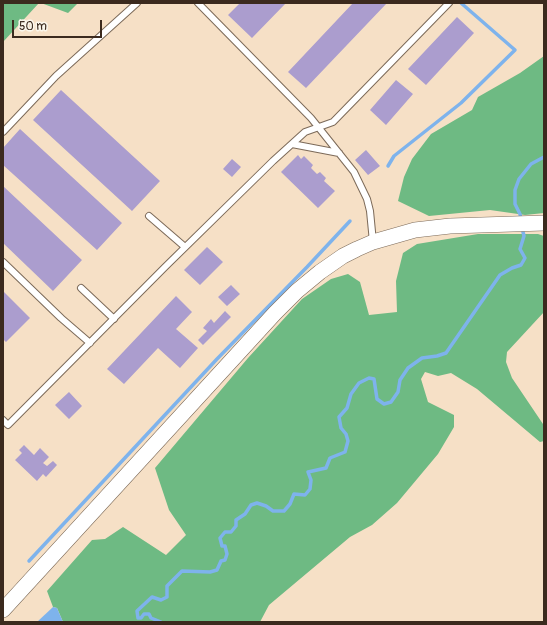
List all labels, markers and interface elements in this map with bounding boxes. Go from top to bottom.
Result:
scale bar [14,12,104,38]
text: 50 m [19,19,47,34]

